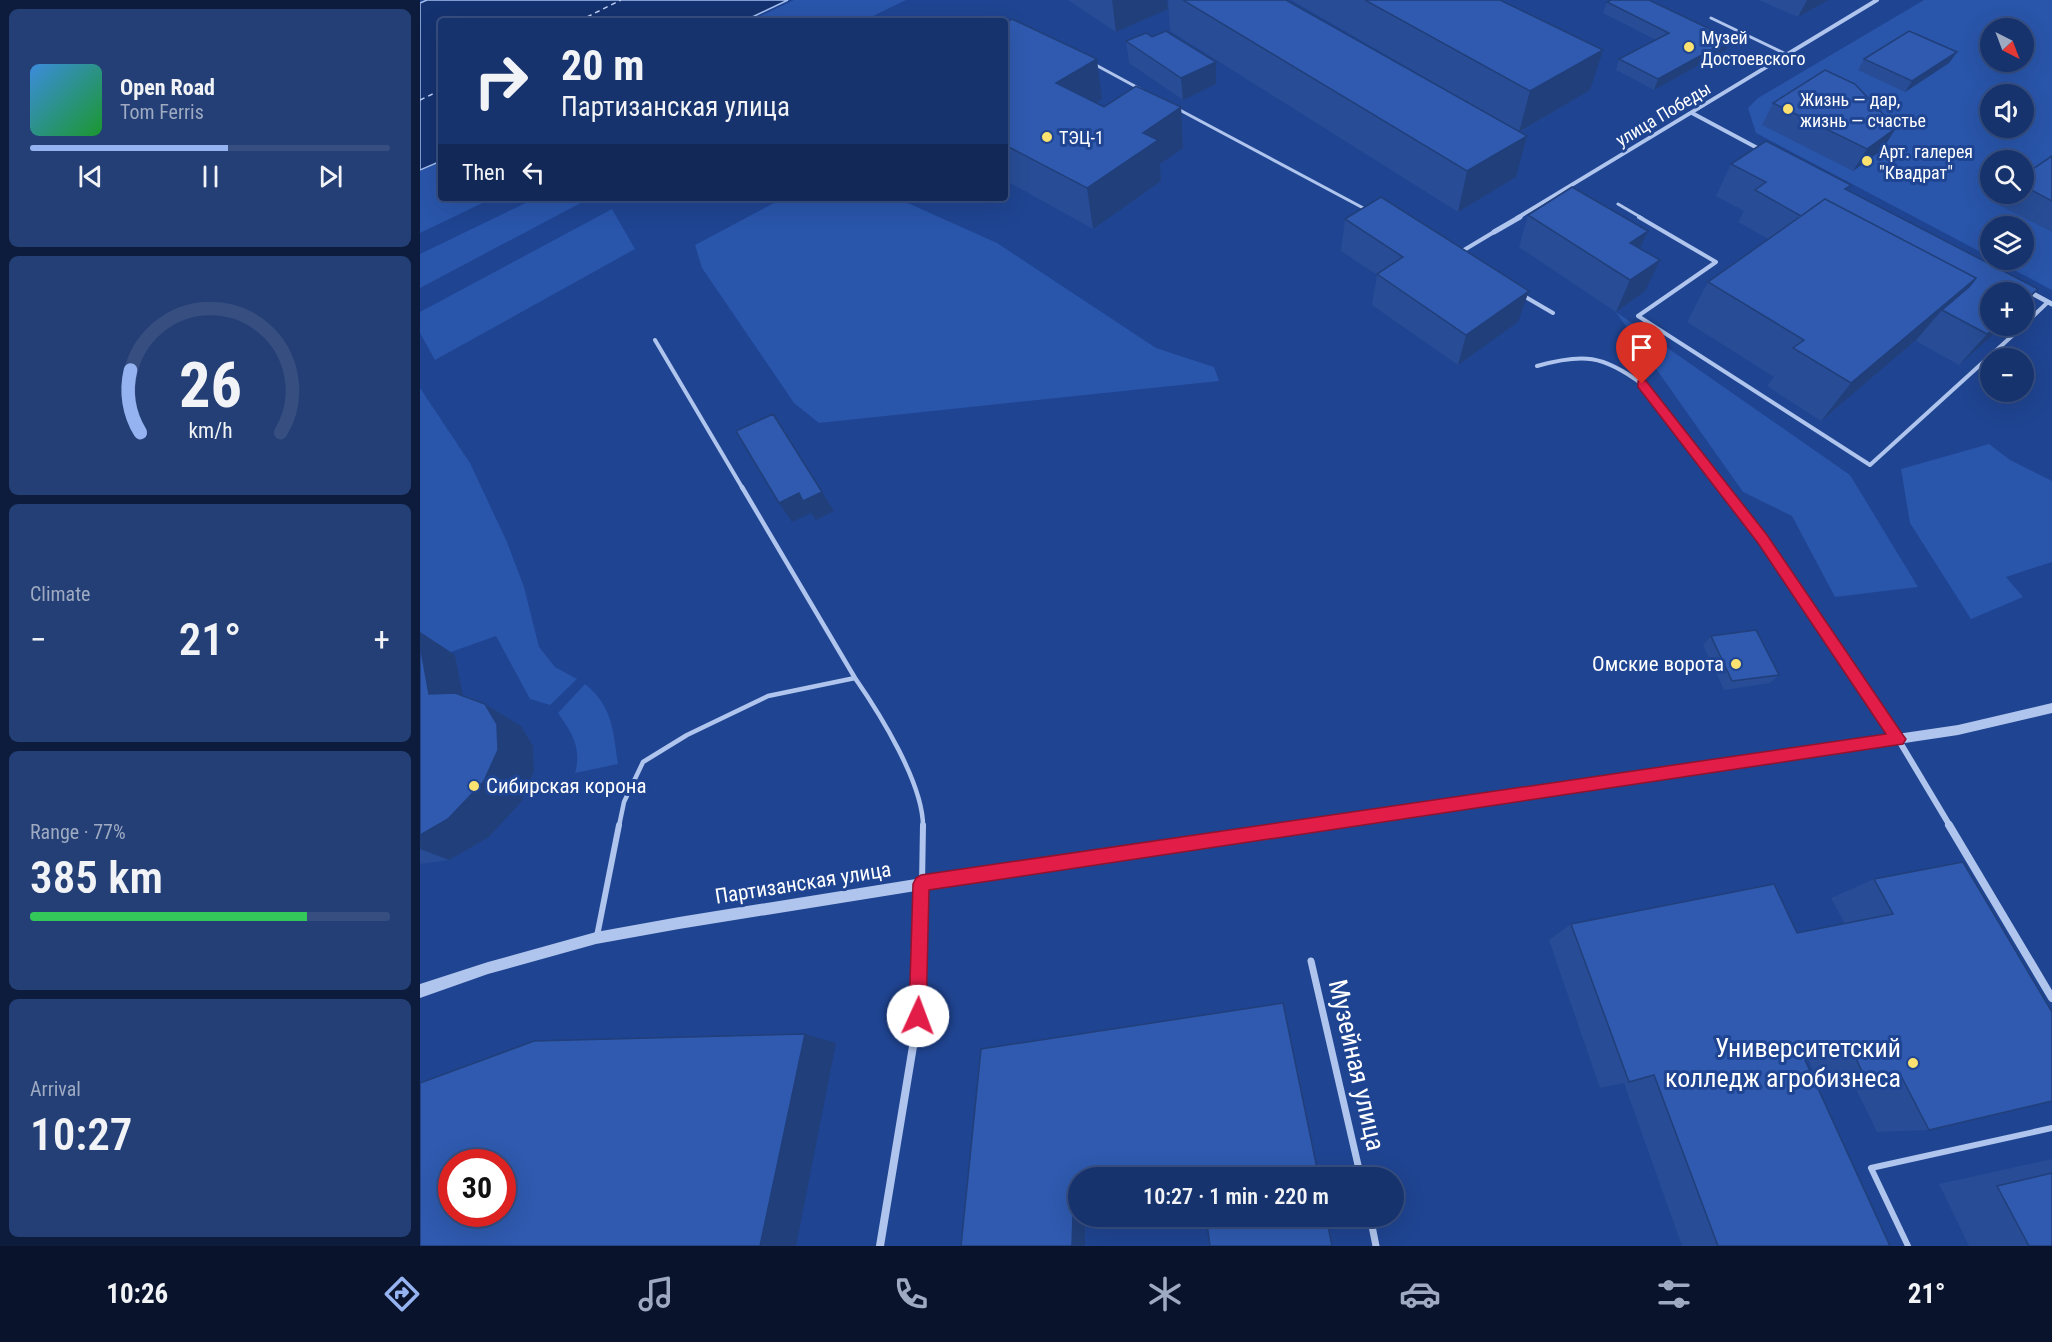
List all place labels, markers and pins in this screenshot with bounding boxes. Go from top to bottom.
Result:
place label: Музей Достоевского [1701,27,1805,69]
marker: Музей Достоевского [1682,40,1696,54]
place label: Жизнь — дар, жизнь — счастье [1800,89,1926,131]
marker: Жизнь — дар, жизнь — счастье [1781,102,1795,116]
place label: ТЭЦ-1 [1059,127,1104,148]
marker: ТЭЦ-1 [1040,130,1054,144]
place label: Арт. галерея "Квадрат" [1879,141,1973,183]
marker: Арт. галерея "Квадрат" [1860,154,1874,168]
pin [1616,322,1667,384]
place label: Омские ворота [1592,652,1724,676]
marker: Омские ворота [1729,657,1743,671]
place label: Сибирская корона [486,774,647,798]
marker: Сибирская корона [467,779,481,793]
place label: Университетский колледж агробизнеса [1665,1033,1901,1093]
marker: Университетский колледж агробизнеса [1906,1056,1920,1070]

